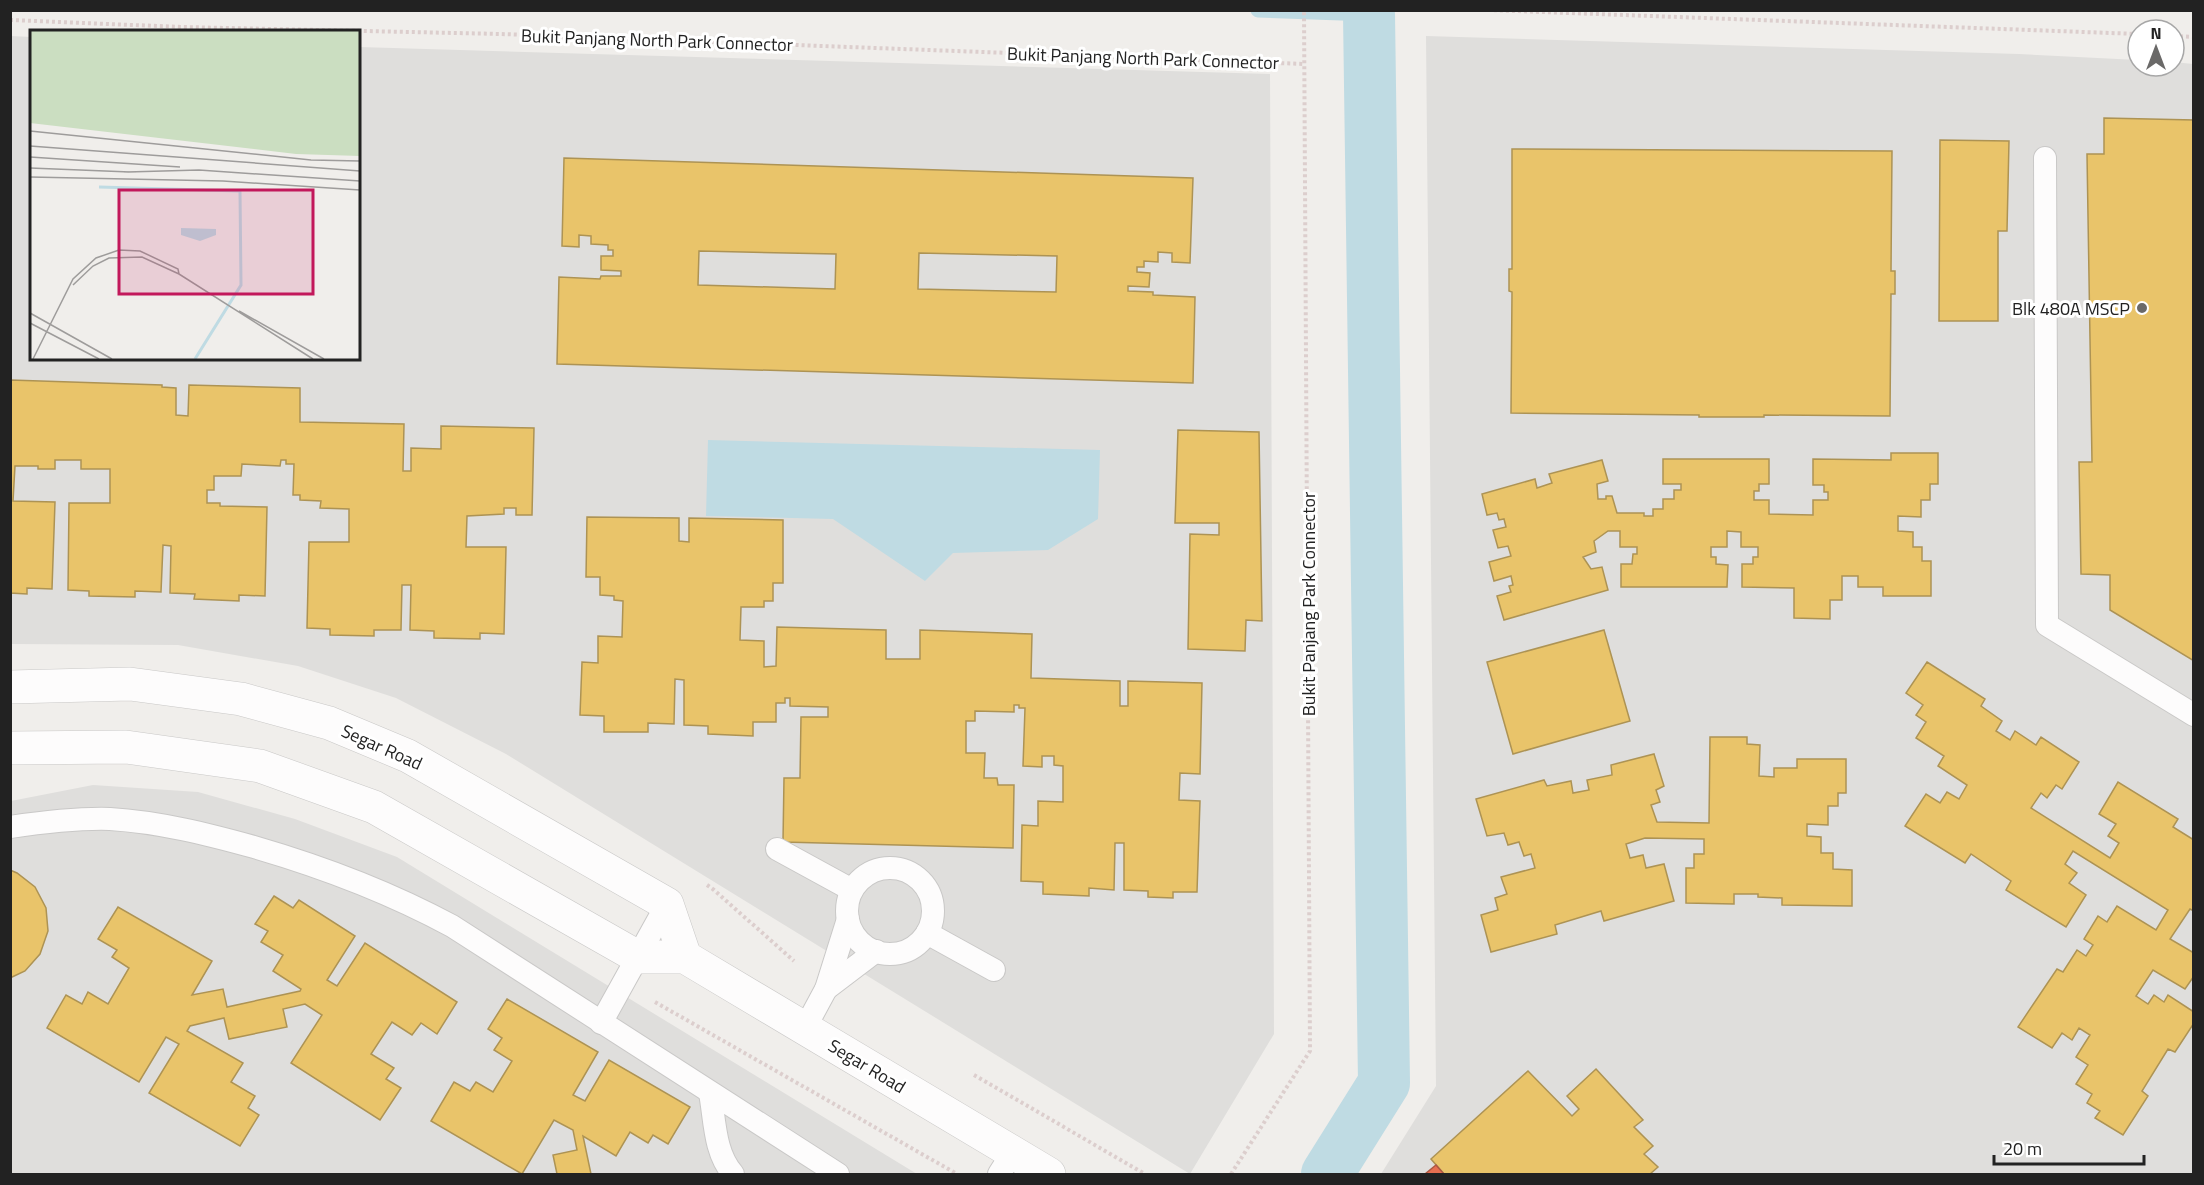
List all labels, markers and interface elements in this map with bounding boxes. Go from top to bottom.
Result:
north arrow [2126,18,2186,78]
text: N [2150,21,2162,45]
street label: Bukit Panjang North Park Connector [521,22,793,58]
inset map [30,30,360,360]
street label: Bukit Panjang North Park Connector [1007,40,1279,76]
place label: Blk 480A MSCP [2012,295,2130,322]
marker: Blk 480A MSCP [2135,301,2149,315]
street label: Bukit Panjang Park Connector [1295,492,1322,716]
street label: Segar Road [337,717,427,777]
street label: Segar Road [823,1032,911,1100]
scale bar [1994,1128,2144,1166]
text: 20 m [2003,1135,2042,1162]

